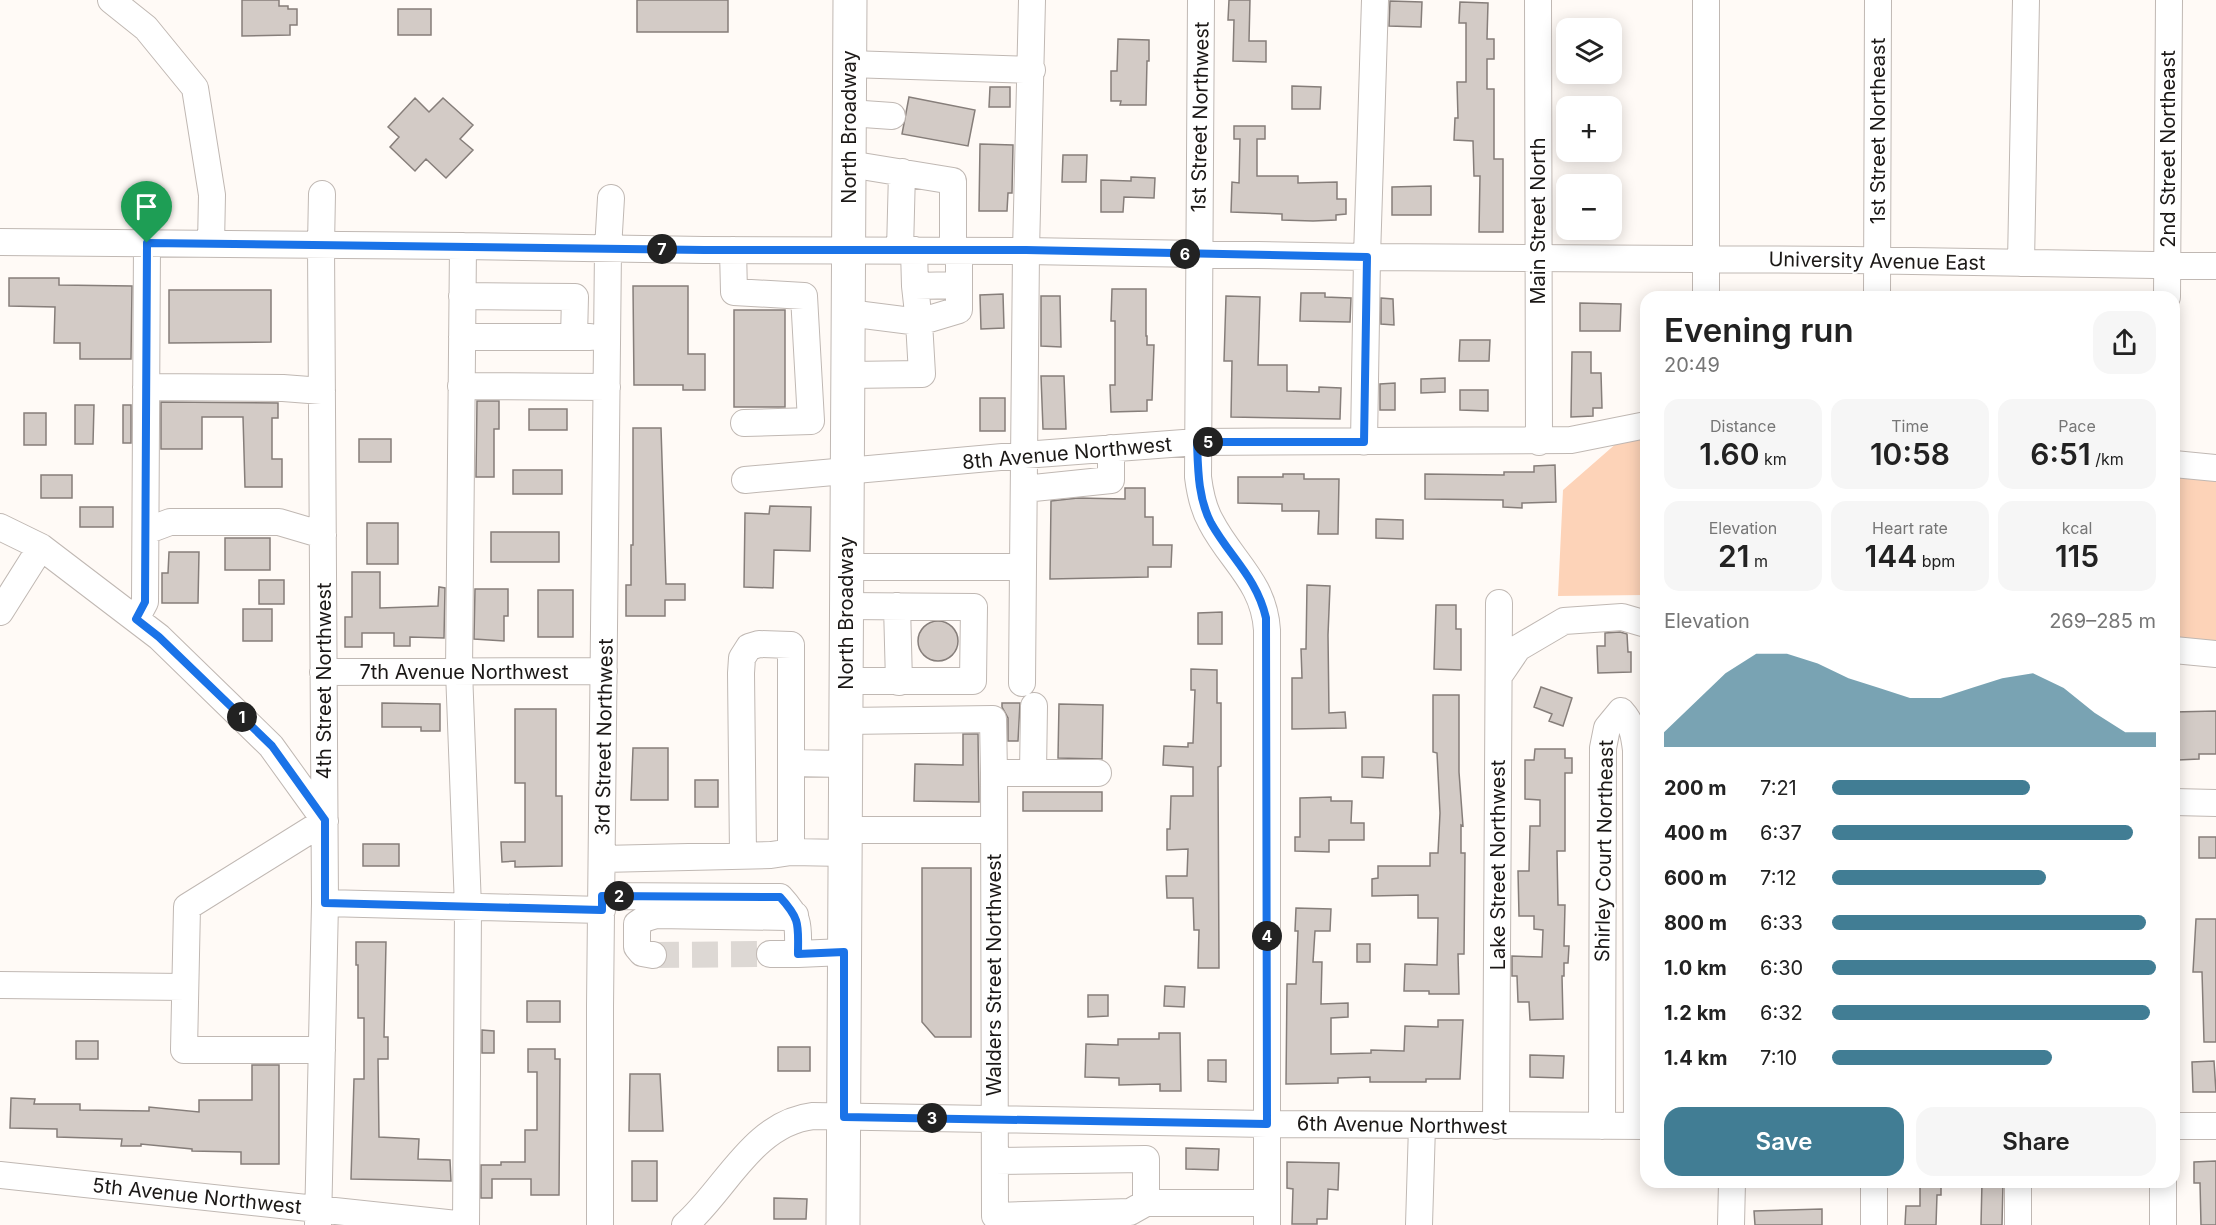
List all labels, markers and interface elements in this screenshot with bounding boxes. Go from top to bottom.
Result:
map controls [1556,18,1622,240]
button: layers [1556,18,1622,84]
street label: 1st Street Northwest [1186,21,1214,213]
street label: 1st Street Northeast [1866,37,1890,224]
street label: North Broadway [837,50,861,204]
street label: 2nd Street Northeast [2156,50,2180,248]
button: + [1556,96,1622,162]
street label: Main Street North [1526,138,1550,304]
button: − [1556,174,1622,240]
pin [121,181,172,243]
icon: arrive [130,190,163,223]
pin: 7 [647,234,677,264]
text: 7 [657,239,667,259]
pin: 6 [1170,239,1200,269]
text: 6 [1180,244,1190,264]
street label: University Avenue East [1768,247,1986,275]
text: Evening run [1664,310,1854,350]
button: share [2093,311,2156,374]
text: 20:49 [1664,353,1720,377]
text: Distance [1710,416,1776,436]
text: Time [1891,416,1929,436]
text: Pace [2058,416,2096,436]
pin: 5 [1193,427,1223,457]
street label: 8th Avenue Northwest [961,432,1173,474]
text: 5 [1203,432,1213,452]
text: 1.60 [1699,436,1760,472]
text: 10:58 [1870,436,1950,472]
text: 6:51 [2030,436,2091,472]
text: km [1760,449,1787,469]
text: /km [2091,449,2124,469]
text: Elevation [1709,518,1777,538]
text: Heart rate [1872,518,1948,538]
text: kcal [2062,518,2092,538]
street label: North Broadway [834,536,858,690]
text: 21 [1718,538,1749,574]
text: 144 [1865,538,1917,574]
text: 115 [2055,538,2099,574]
text: m [1749,551,1768,571]
text: bpm [1917,551,1955,571]
street label: 4th Street Northwest [312,582,336,780]
text: Elevation [1664,609,1750,633]
text: 269–285 m [2049,609,2156,633]
street label: 3rd Street Northwest [590,638,618,836]
street label: 7th Avenue Northwest [359,660,569,684]
pin: 1 [227,702,257,732]
text: 1 [239,707,245,727]
street label: Shirley Court Northeast [1590,739,1618,962]
street label: Lake Street Northwest [1486,759,1510,970]
text: 200 m [1664,776,1727,800]
text: 7:21 [1760,776,1797,800]
text: 400 m [1664,821,1728,845]
text: 6:37 [1760,821,1802,845]
street label: Walders Street Northwest [982,853,1006,1096]
text: 600 m [1664,866,1727,890]
text: 7:12 [1760,866,1797,890]
pin: 2 [604,881,634,911]
text: 2 [614,886,624,906]
text: 800 m [1664,911,1727,935]
text: 6:33 [1760,911,1803,935]
pin: 4 [1252,921,1282,951]
text: 4 [1262,926,1272,946]
text: 1.0 km [1664,956,1727,980]
text: 6:30 [1760,956,1803,980]
text: 1.2 km [1664,1001,1727,1025]
text: 6:32 [1760,1001,1803,1025]
text: 1.4 km [1664,1046,1727,1070]
text: 7:10 [1760,1046,1797,1070]
pin: 3 [917,1103,947,1133]
button: Save [1664,1107,1904,1176]
button: Share [1916,1107,2156,1176]
text: 3 [927,1108,937,1128]
street label: 6th Avenue Northwest [1297,1111,1508,1139]
street label: 5th Avenue Northwest [91,1173,303,1219]

